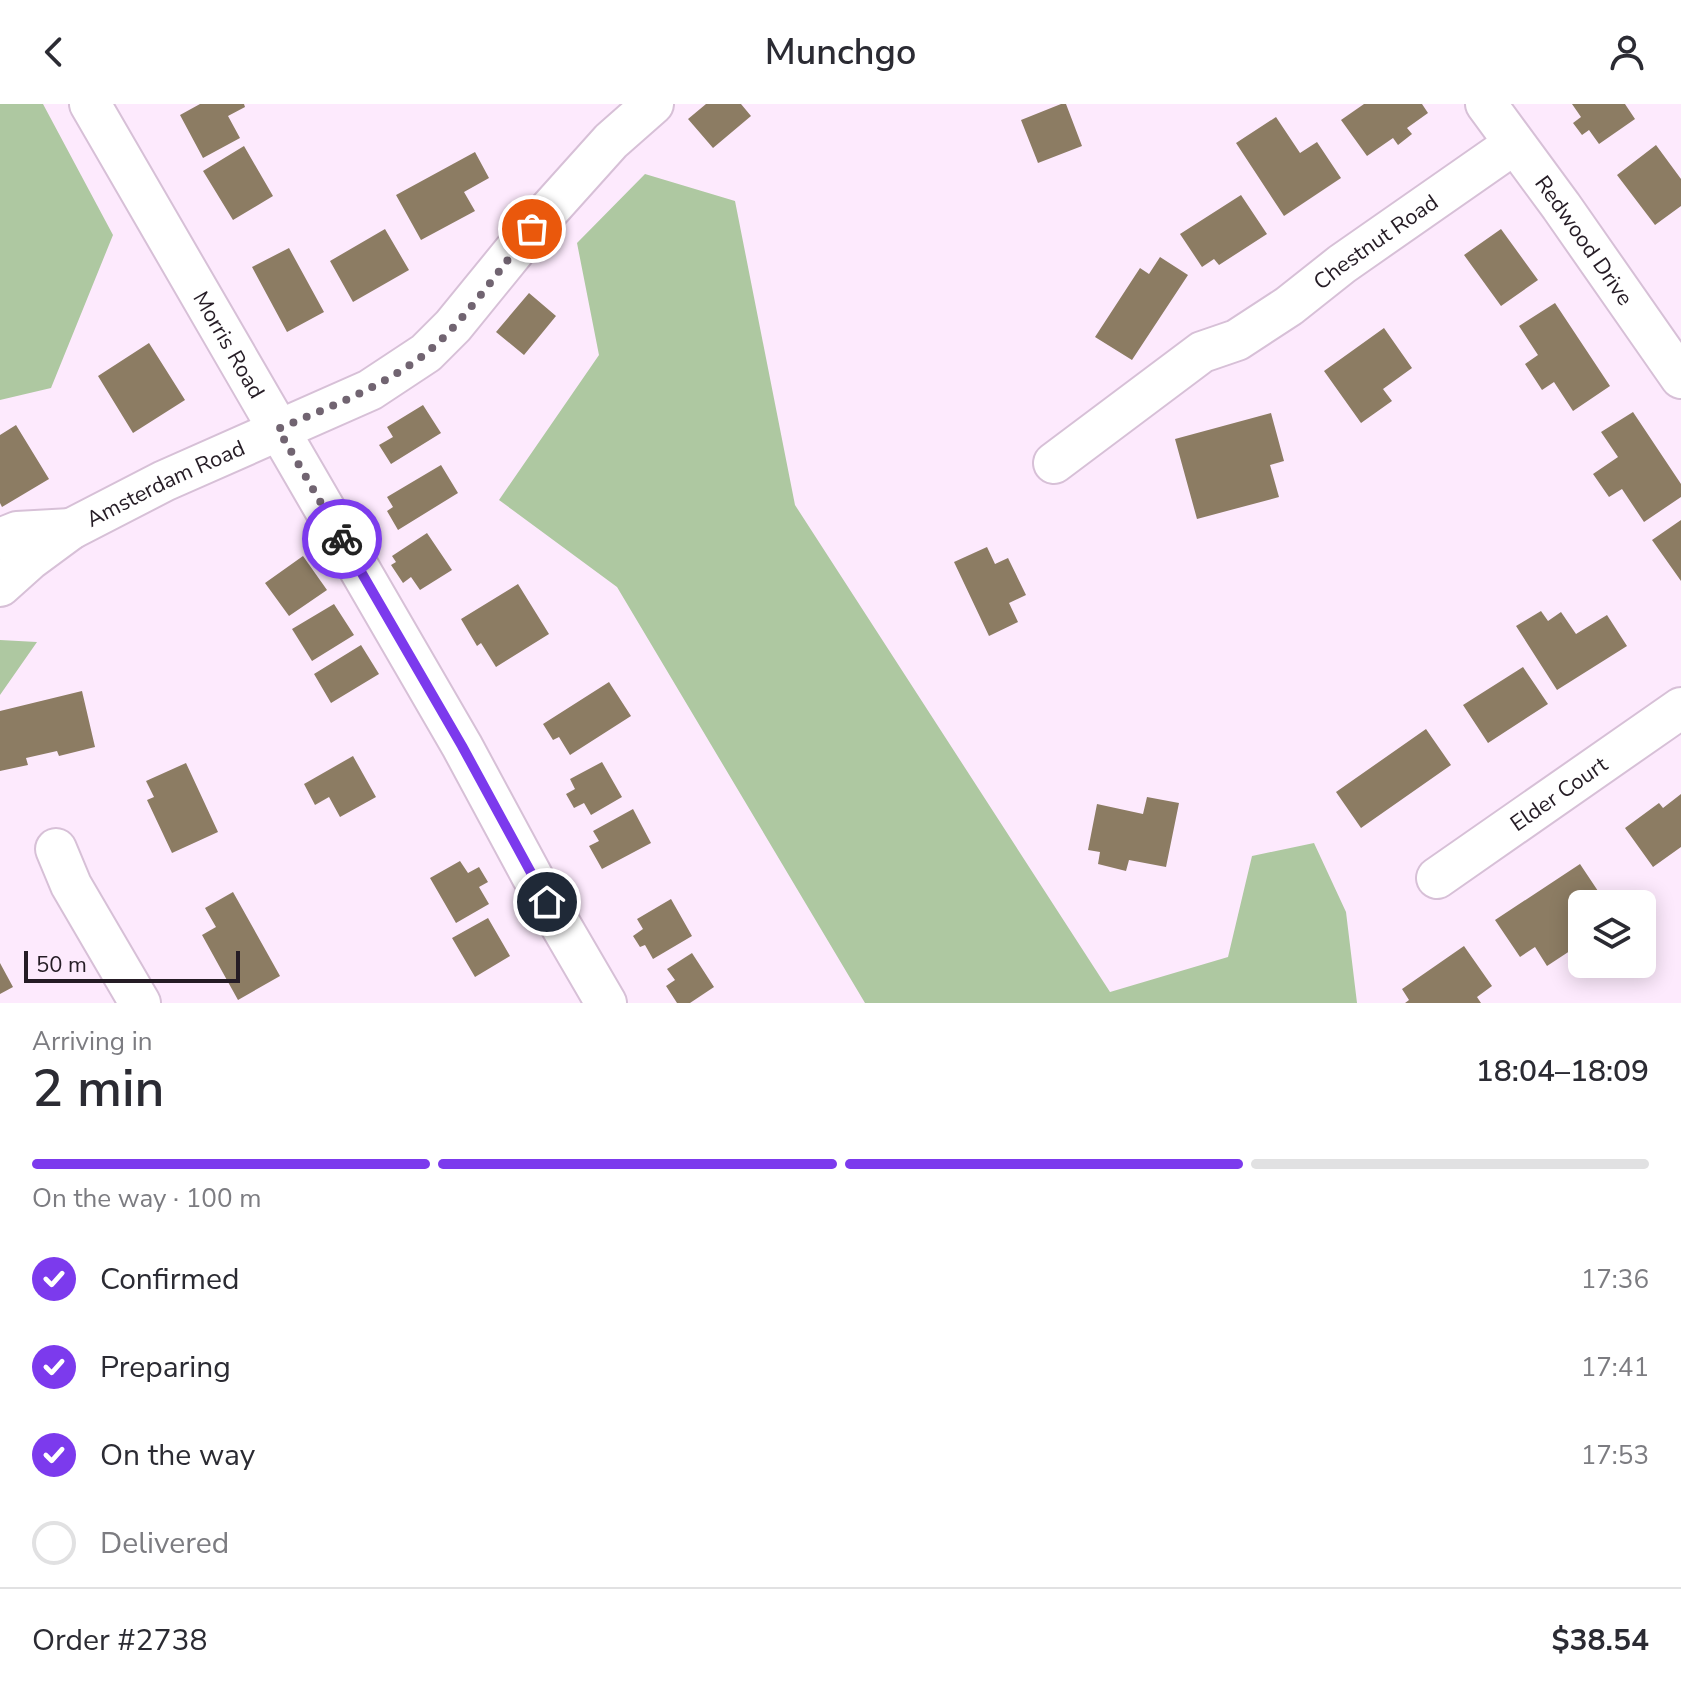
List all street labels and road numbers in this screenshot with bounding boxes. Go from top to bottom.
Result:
street label: Redwood Drive [1527,170,1640,312]
street label: Chestnut Road [1307,188,1444,297]
street label: Morris Road [186,286,271,404]
street label: Amsterdam Road [81,433,250,535]
street label: Elder Court [1504,750,1614,839]

